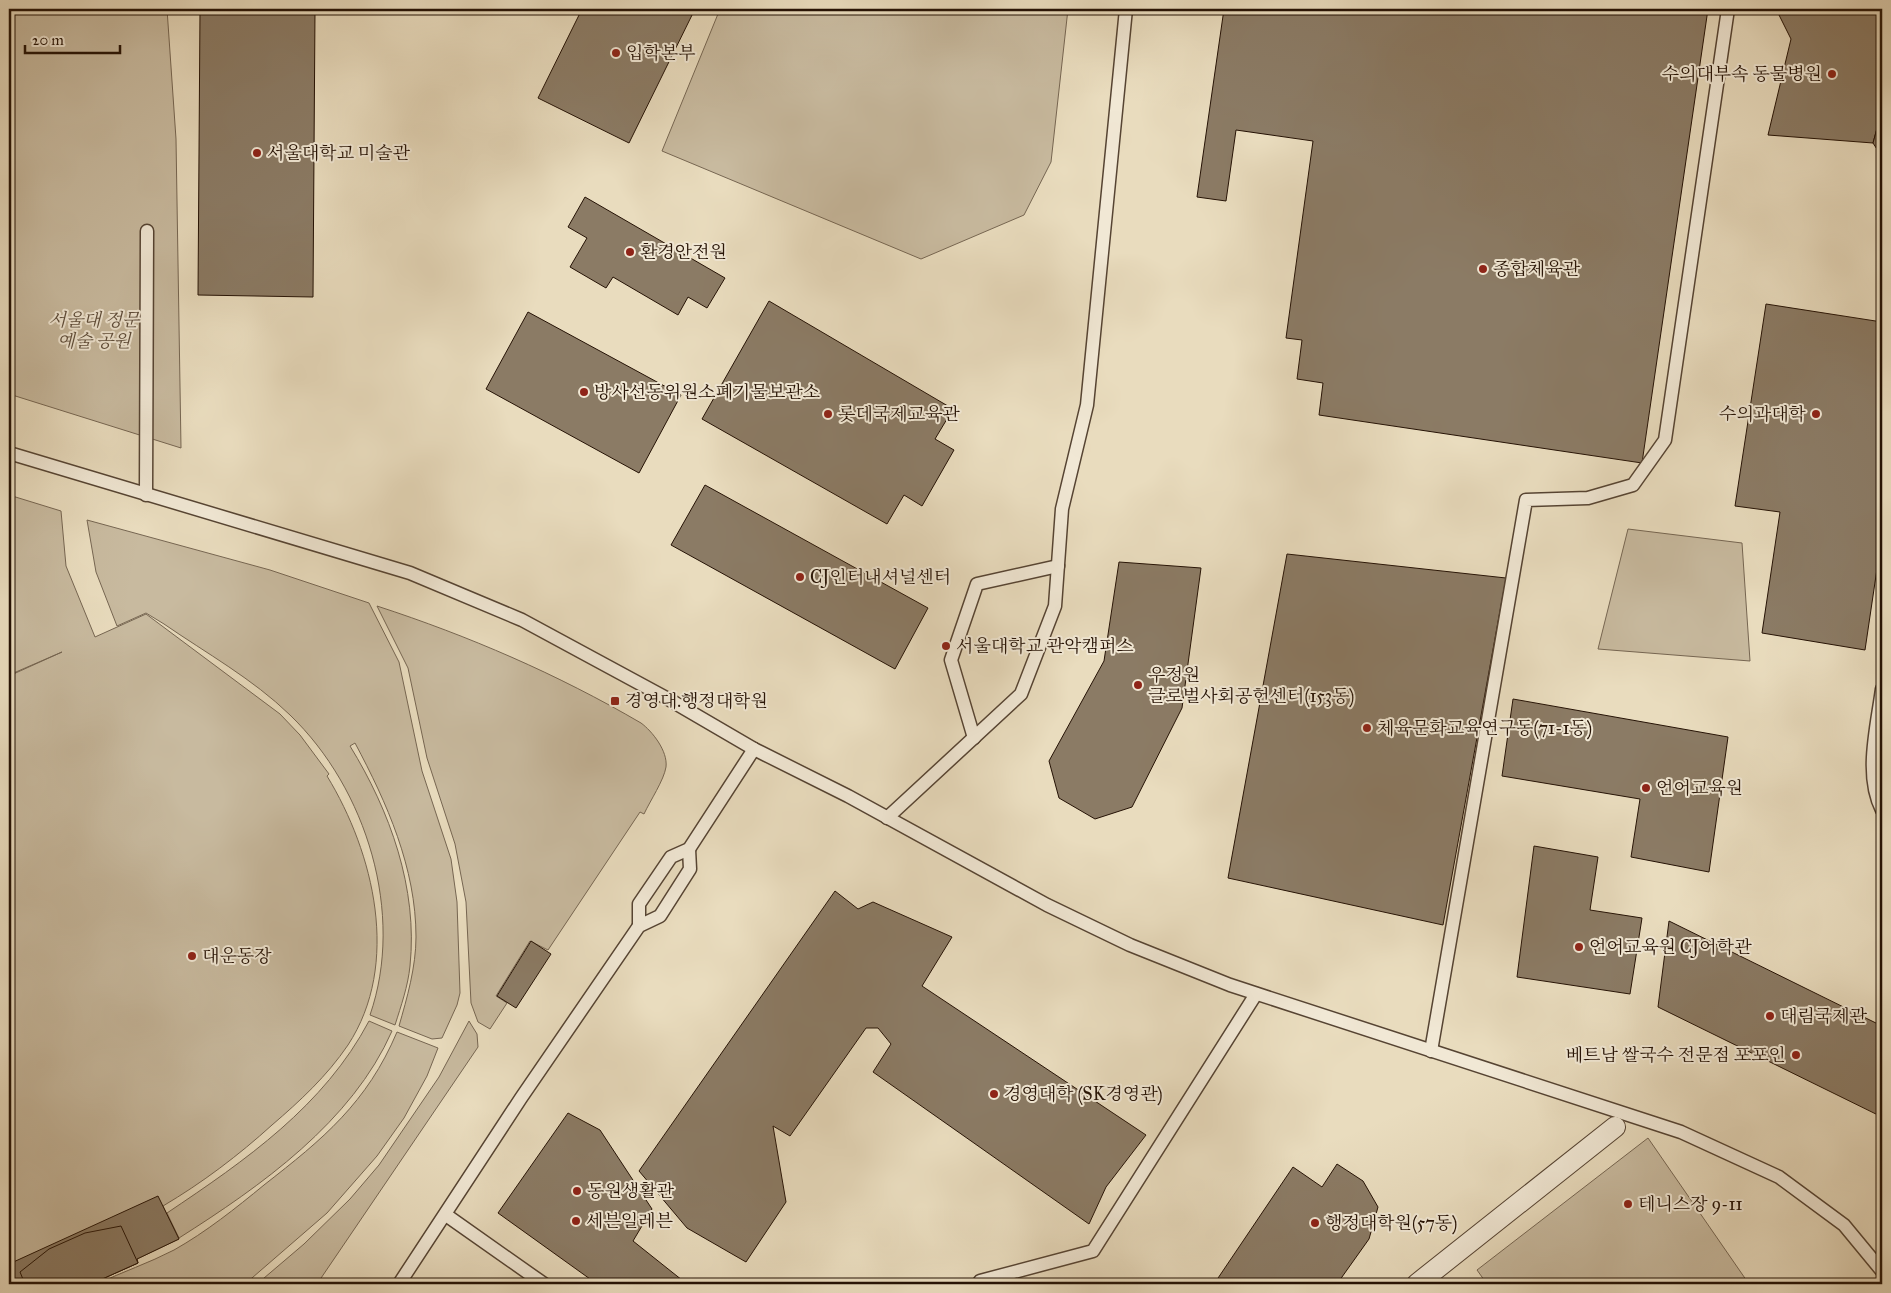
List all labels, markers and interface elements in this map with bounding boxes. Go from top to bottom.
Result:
scale bar [25,22,120,54]
text: 20 m [32,31,64,49]
place label: 입학본부 [626,42,696,64]
marker: 입학본부 [610,47,622,59]
place label: 수의대부속 동물병원 [1662,63,1822,85]
marker: 수의대부속 동물병원 [1826,68,1838,80]
place label: 서울대학교 미술관 [267,142,411,164]
marker: 서울대학교 미술관 [251,147,263,159]
place label: 환경안전원 [640,241,727,263]
marker: 환경안전원 [624,246,636,258]
place label: 종합체육관 [1493,258,1581,280]
marker: 종합체육관 [1477,263,1489,275]
park label: 서울대 정문 예술 공원 [49,309,141,352]
place label: 방사선동위원소폐기물보관소 [594,381,820,403]
marker: 방사선동위원소폐기물보관소 [578,386,590,398]
place label: 롯데국제교육관 [838,403,960,425]
place label: 수의과대학 [1719,403,1807,425]
marker: 롯데국제교육관 [822,408,834,420]
marker: 수의과대학 [1810,408,1822,420]
place label: CJ인터내셔널센터 [810,566,951,589]
marker: CJ인터내셔널센터 [794,571,806,583]
place label: 서울대학교 관악캠퍼스 [956,635,1134,657]
marker: 서울대학교 관악캠퍼스 [940,640,952,652]
place label: 우정원 글로벌사회공헌센터(153동) [1148,664,1354,708]
marker: 우정원 글로벌사회공헌센터(153동) [1132,679,1144,691]
place label: 경영대.행정대학원 [625,690,768,712]
marker: 경영대.행정대학원 [609,695,621,707]
place label: 체육문화교육연구동(71-1동) [1377,717,1592,740]
marker: 체육문화교육연구동(71-1동) [1361,722,1373,734]
place label: 언어교육원 [1656,777,1743,799]
marker: 언어교육원 [1640,782,1652,794]
place label: 언어교육원 CJ어학관 [1589,936,1752,959]
marker: 언어교육원 CJ어학관 [1573,941,1585,953]
place label: 대운동장 [202,945,272,967]
marker: 대운동장 [186,950,198,962]
place label: 대림국제관 [1780,1005,1868,1027]
marker: 대림국제관 [1764,1010,1776,1022]
place label: 베트남 쌀국수 전문점 포포인 [1566,1044,1786,1066]
marker: 베트남 쌀국수 전문점 포포인 [1790,1049,1802,1061]
place label: 경영대학 (SK경영관) [1004,1083,1163,1106]
marker: 경영대학 (SK경영관) [988,1088,1000,1100]
place label: 동원생활관 [587,1180,675,1202]
marker: 동원생활관 [571,1185,583,1197]
place label: 테니스장 9-11 [1638,1193,1743,1215]
marker: 테니스장 9-11 [1622,1198,1634,1210]
place label: 세븐일레븐 [586,1210,674,1232]
place label: 행정대학원(57동) [1325,1212,1457,1235]
marker: 세븐일레븐 [570,1215,582,1227]
marker: 행정대학원(57동) [1309,1217,1321,1229]

